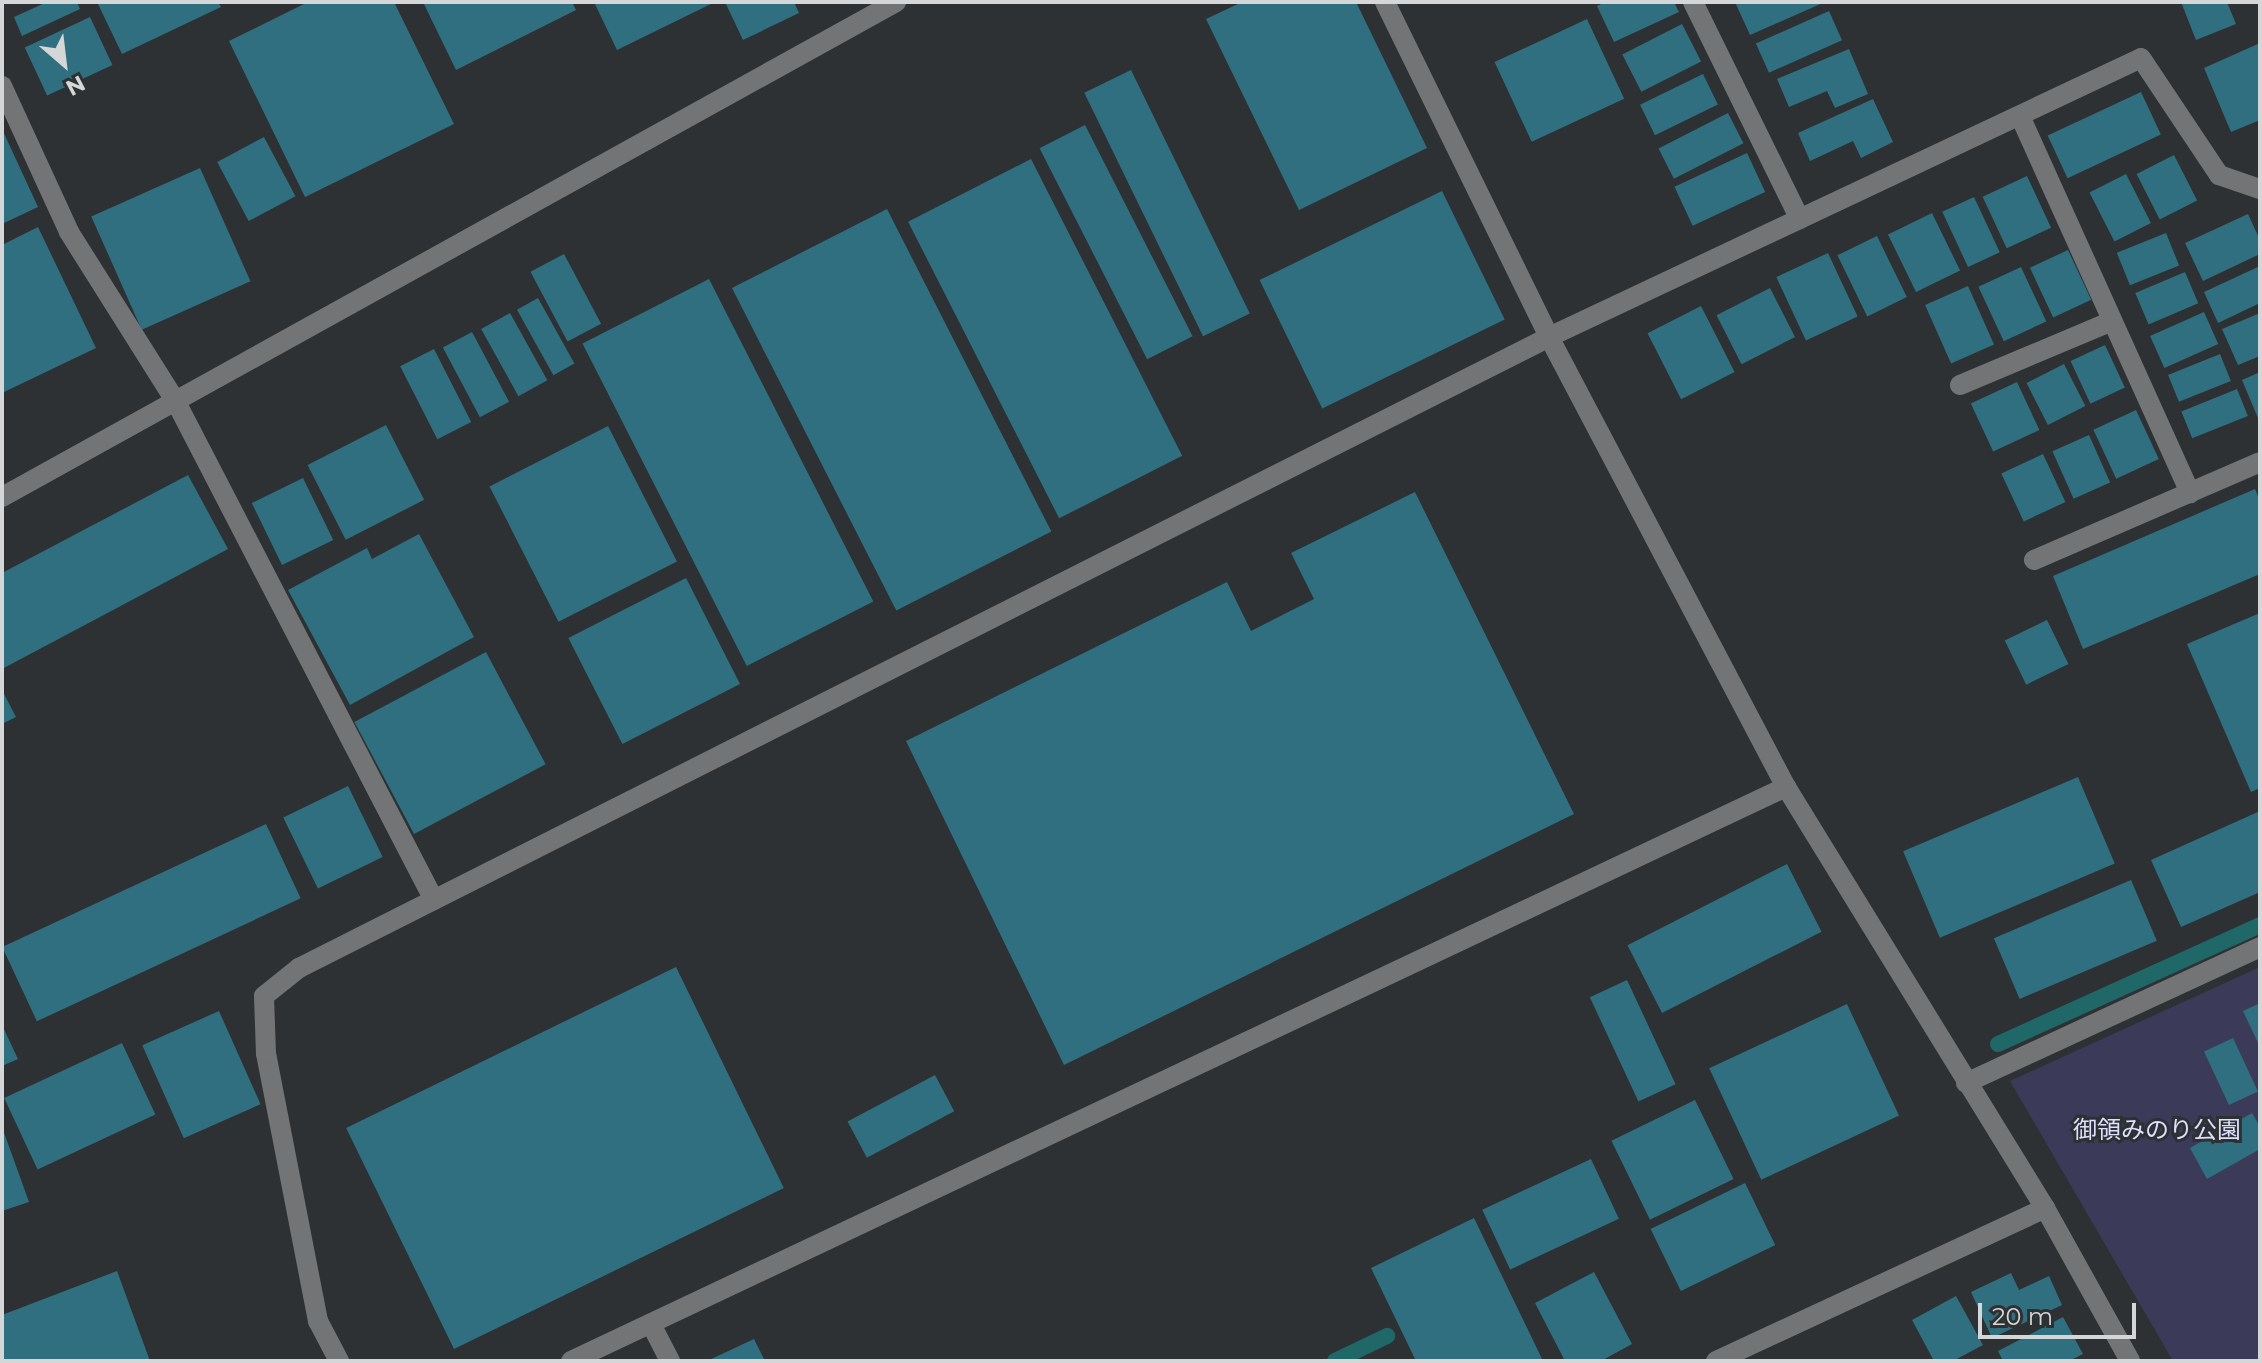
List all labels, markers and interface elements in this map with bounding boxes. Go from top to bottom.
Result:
north arrow [24,24,104,104]
text: N [61,70,90,102]
park label: 御領みのり公園 [2073,1116,2241,1144]
scale bar [1982,1287,2140,1337]
text: 20 m [1992,1302,2053,1331]

